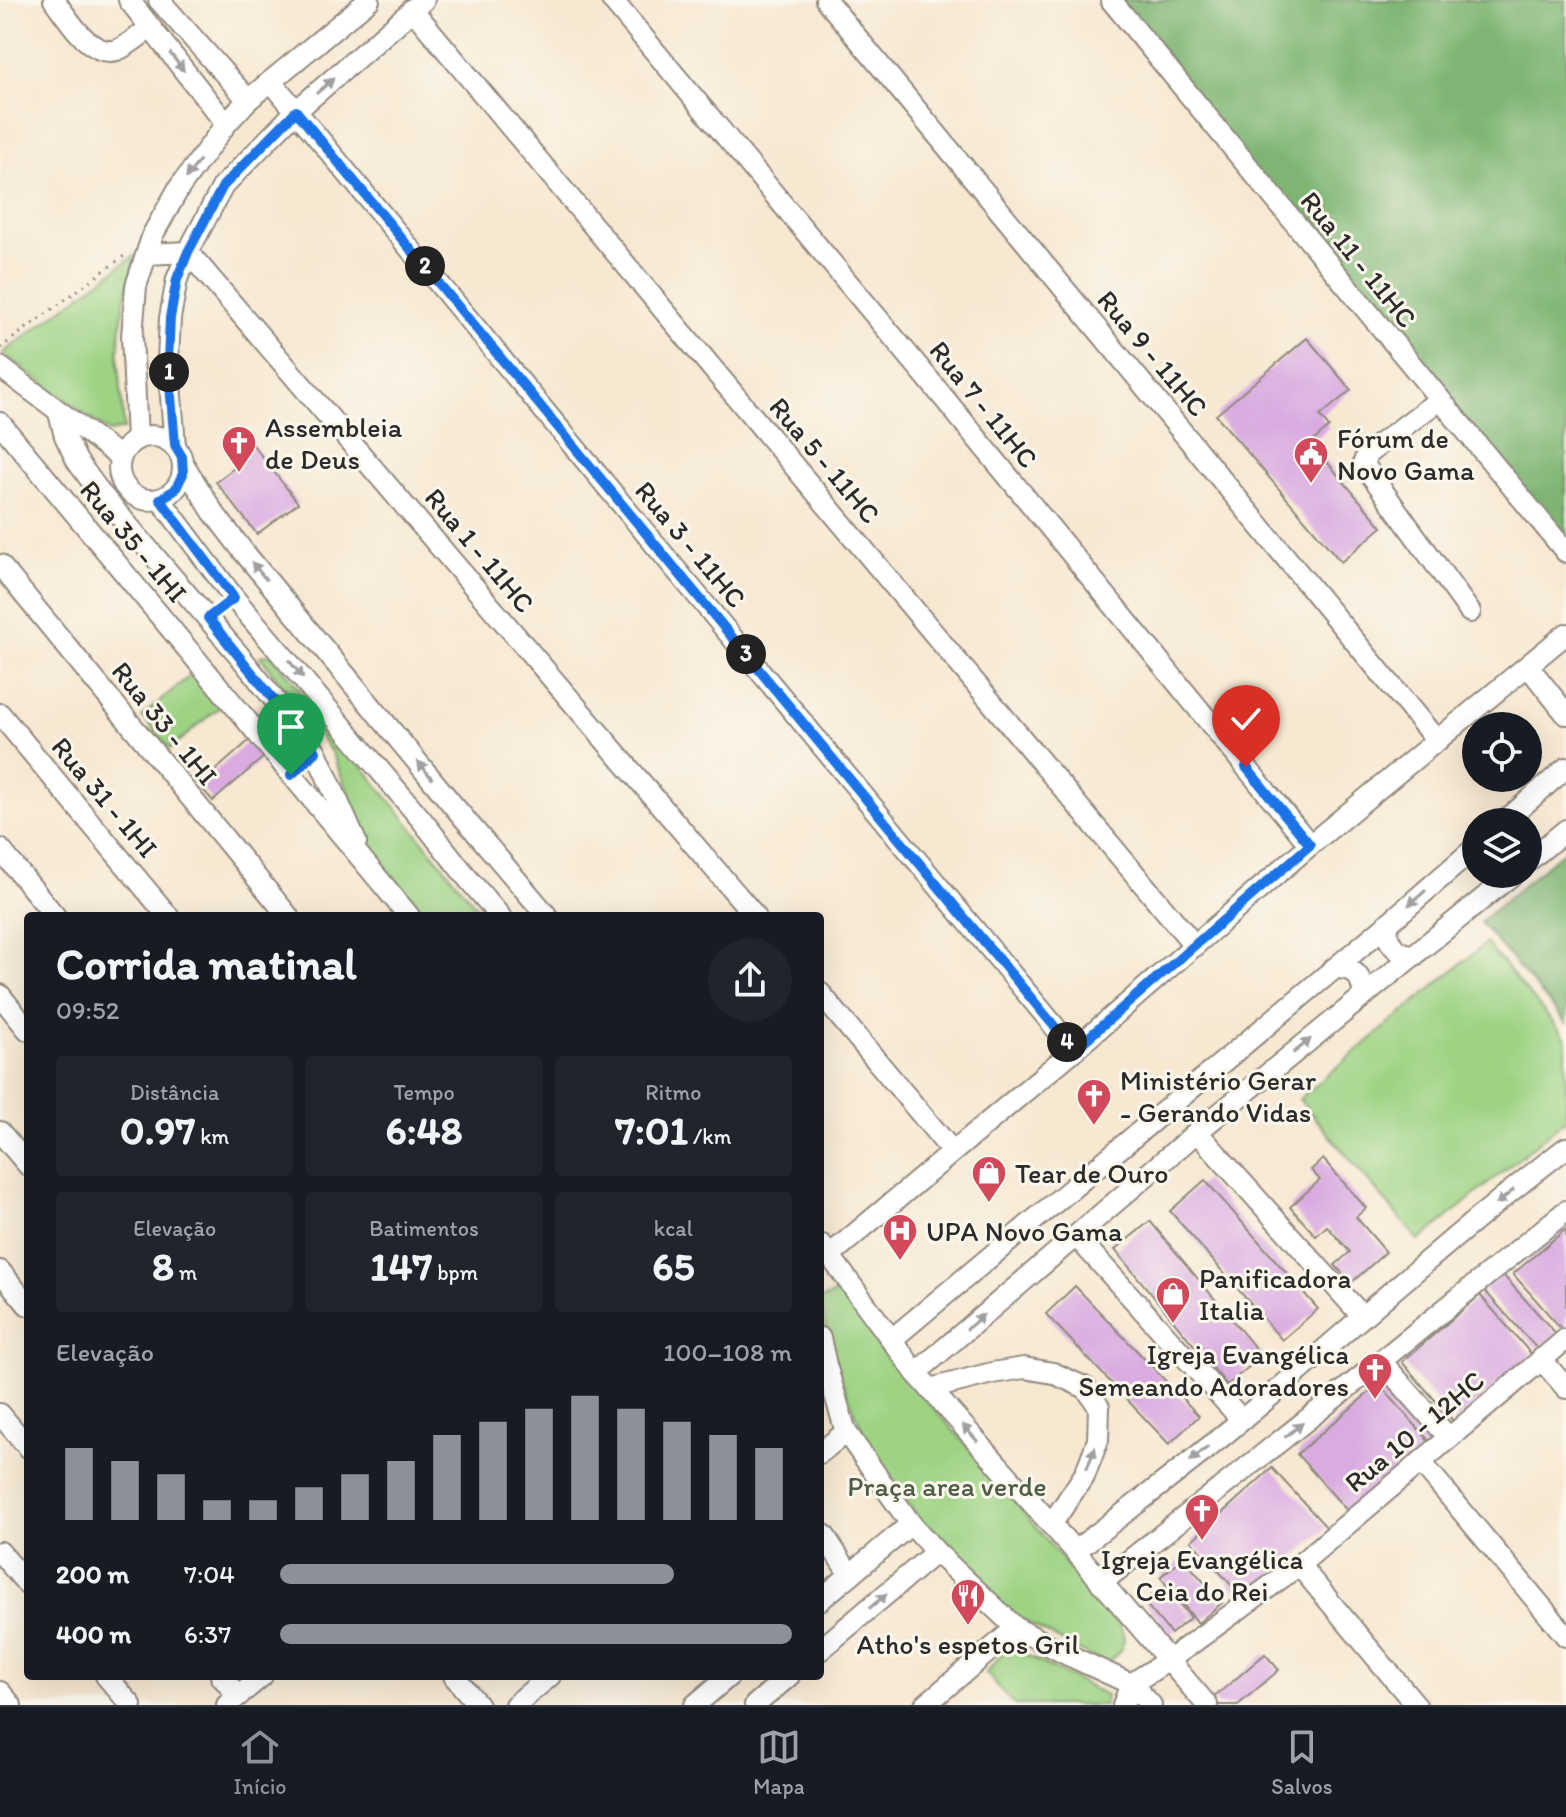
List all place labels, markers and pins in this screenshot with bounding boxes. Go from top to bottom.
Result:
pin: 2 [405,246,445,286]
pin: 1 [149,352,189,392]
place label: Assembleia de Deus [265,410,403,476]
place label: Fórum de Novo Gama [1337,421,1475,487]
church icon: Assembleia de Deus [220,424,258,474]
public building icon: Fórum de Novo Gama [1292,435,1330,485]
pin: 3 [726,634,766,674]
pin [1212,685,1280,767]
pin [257,693,325,775]
pin: 4 [1047,1022,1087,1062]
place label: Ministério Gerar - Gerando Vidas [1120,1063,1316,1129]
church icon: Ministério Gerar - Gerando Vidas [1075,1077,1113,1127]
shop icon: Tear de Ouro [970,1154,1008,1204]
place label: Tear de Ouro [1015,1156,1168,1190]
hospital icon: UPA Novo Gama [881,1212,919,1262]
place label: UPA Novo Gama [926,1214,1123,1248]
place label: Panificadora Italia [1199,1261,1351,1327]
shop icon: Panificadora Italia [1154,1275,1192,1325]
place label: Igreja Evangélica Semeando Adoradores [1079,1337,1349,1403]
church icon: Igreja Evangélica Semeando Adoradores [1356,1351,1394,1401]
church icon: Igreja Evangélica Ceia do Rei [1183,1492,1221,1542]
place label: Igreja Evangélica Ceia do Rei [1101,1542,1304,1608]
restaurant icon: Atho's espetos Gril [949,1577,987,1627]
place label: Atho's espetos Gril [857,1627,1080,1661]

